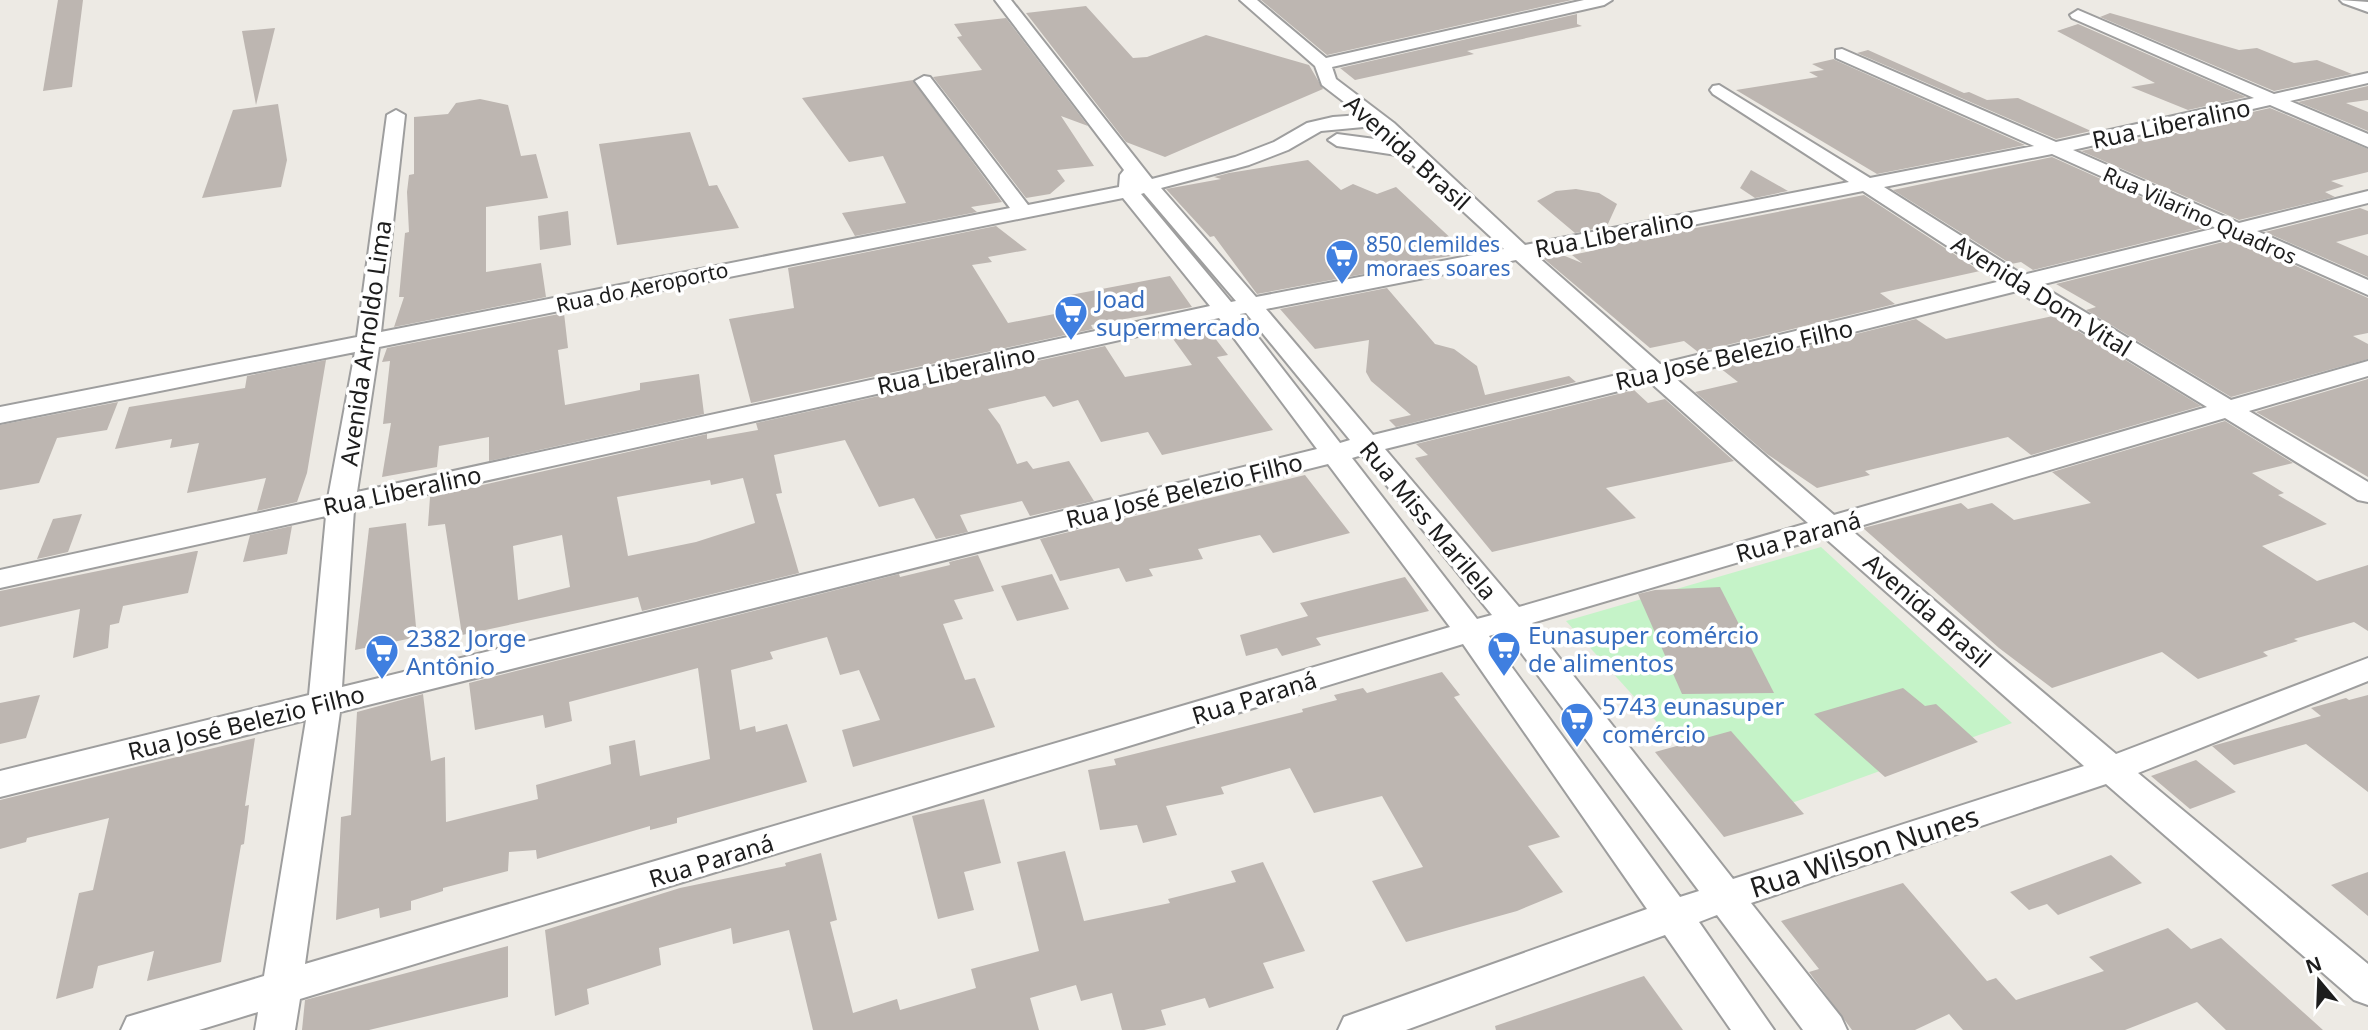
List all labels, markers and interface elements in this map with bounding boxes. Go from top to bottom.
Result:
street label: Avenida Brasil [1338,87,1478,217]
street label: Rua Liberalino [2089,90,2253,156]
street label: Rua Vilarino Quadros [2099,160,2301,270]
street label: Rua Liberalino [1532,201,1696,265]
street label: Avenida Arnoldo Lima [331,218,399,468]
street label: Avenida Dom Vital [1946,226,2138,364]
place label: 850 clemildes moraes soares [1366,230,1510,282]
supermarket icon: 850 clemildes moraes soares [1323,237,1361,286]
street label: Rua do Aeroporto [553,255,731,319]
place label: Joad supermercado [1094,282,1260,343]
supermarket icon: Joad supermercado [1052,293,1090,342]
street label: Rua José Belezio Filho [1612,311,1856,397]
street label: Rua Liberalino [874,336,1038,402]
street label: Rua Miss Marilela [1353,434,1505,606]
street label: Rua José Belezio Filho [1062,445,1306,535]
street label: Rua Liberalino [320,457,484,523]
street label: Rua Paraná [1732,502,1864,570]
street label: Avenida Brasil [1857,545,1999,675]
place label: Eunasuper comércio de alimentos [1528,618,1759,679]
place label: 2382 Jorge Antônio [406,621,526,682]
supermarket icon: Eunasuper comércio de alimentos [1485,629,1523,678]
supermarket icon: 2382 Jorge Antônio [363,632,401,681]
street label: Rua Paraná [1188,662,1320,732]
street label: Rua José Belezio Filho [124,677,368,767]
place label: 5743 eunasuper comércio [1602,689,1784,750]
supermarket icon: 5743 eunasuper comércio [1558,700,1596,749]
street label: Rua Wilson Nunes [1745,796,1983,906]
street label: Rua Paraná [645,825,777,895]
north arrow [2284,946,2354,1016]
text: N [2302,950,2325,980]

